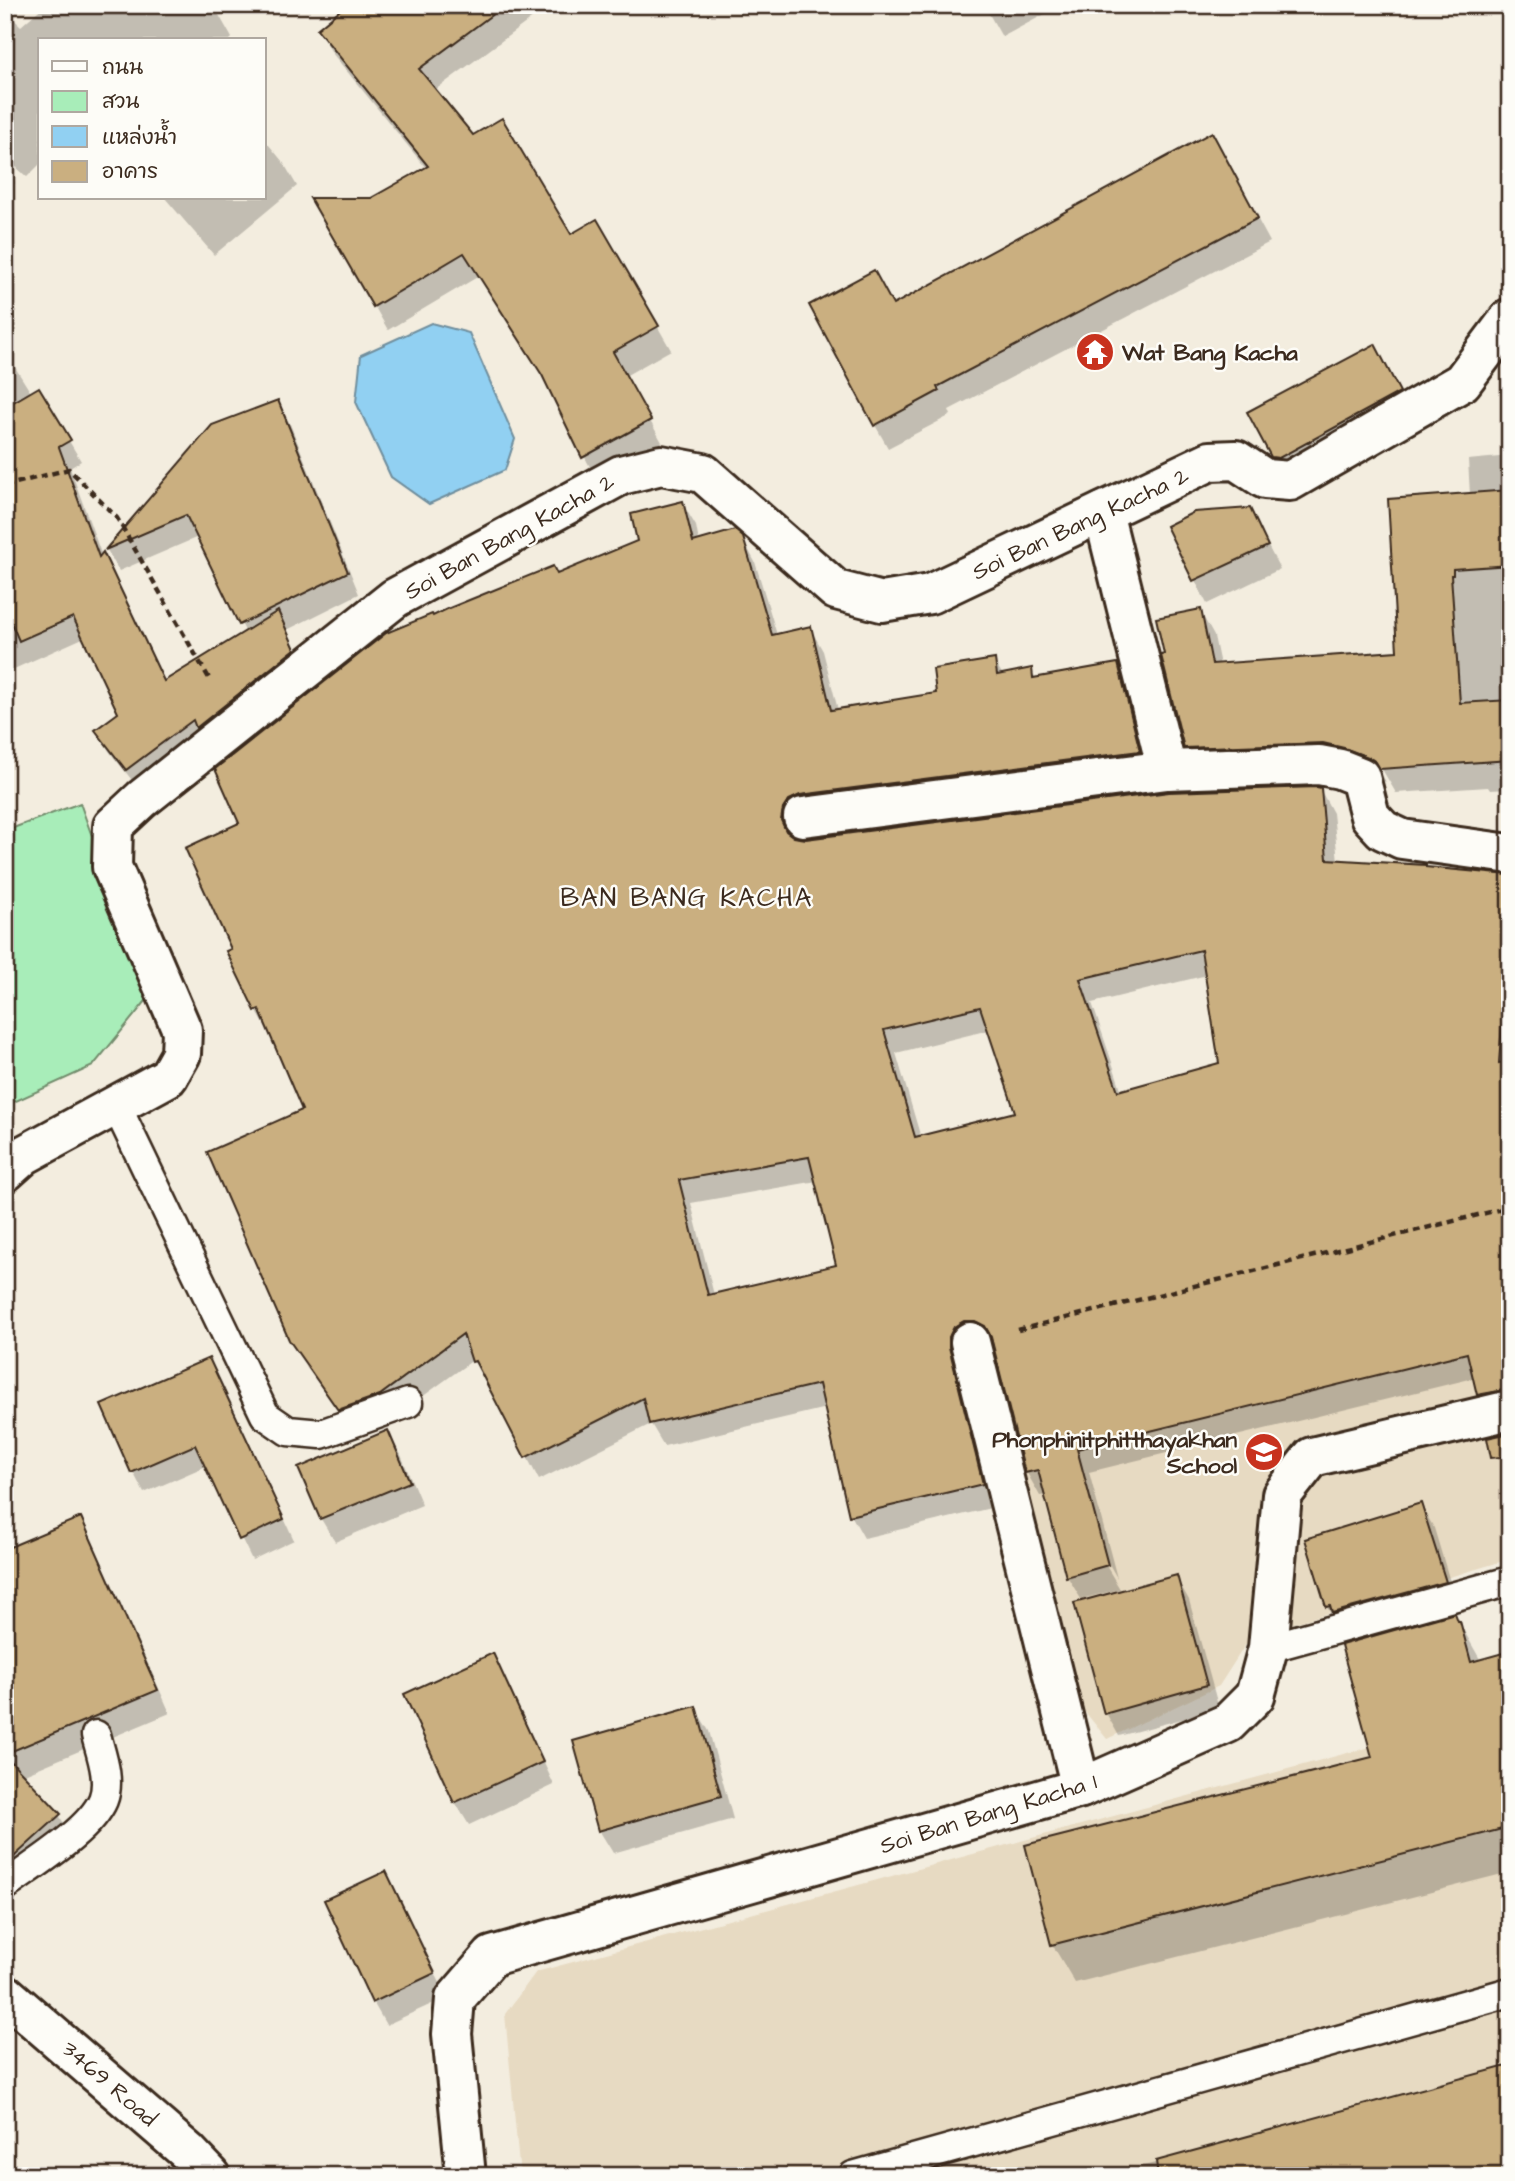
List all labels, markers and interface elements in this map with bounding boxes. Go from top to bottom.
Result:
legend [38,38,266,200]
text: ถนน [102,53,143,82]
text: สวน [102,87,139,116]
text: แหล่งน้ำ [102,118,177,152]
text: อาคาร [102,157,158,186]
temple icon: Wat Bang Kacha [1074,331,1116,373]
place label: Wat Bang Kacha [1121,337,1298,370]
street label: Soi Ban Bang Kacha 2 [967,460,1194,589]
street label: Soi Ban Bang Kacha 2 [399,466,621,609]
district label: BAN BANG KACHA [561,880,813,916]
place label: Phonphinitphitthayakhan School [992,1424,1237,1482]
school or university icon: Phonphinitphitthayakhan School [1243,1431,1285,1473]
street label: Soi Ban Bang Kacha 1 [876,1766,1101,1863]
street label: 3469 Road [55,2033,164,2134]

